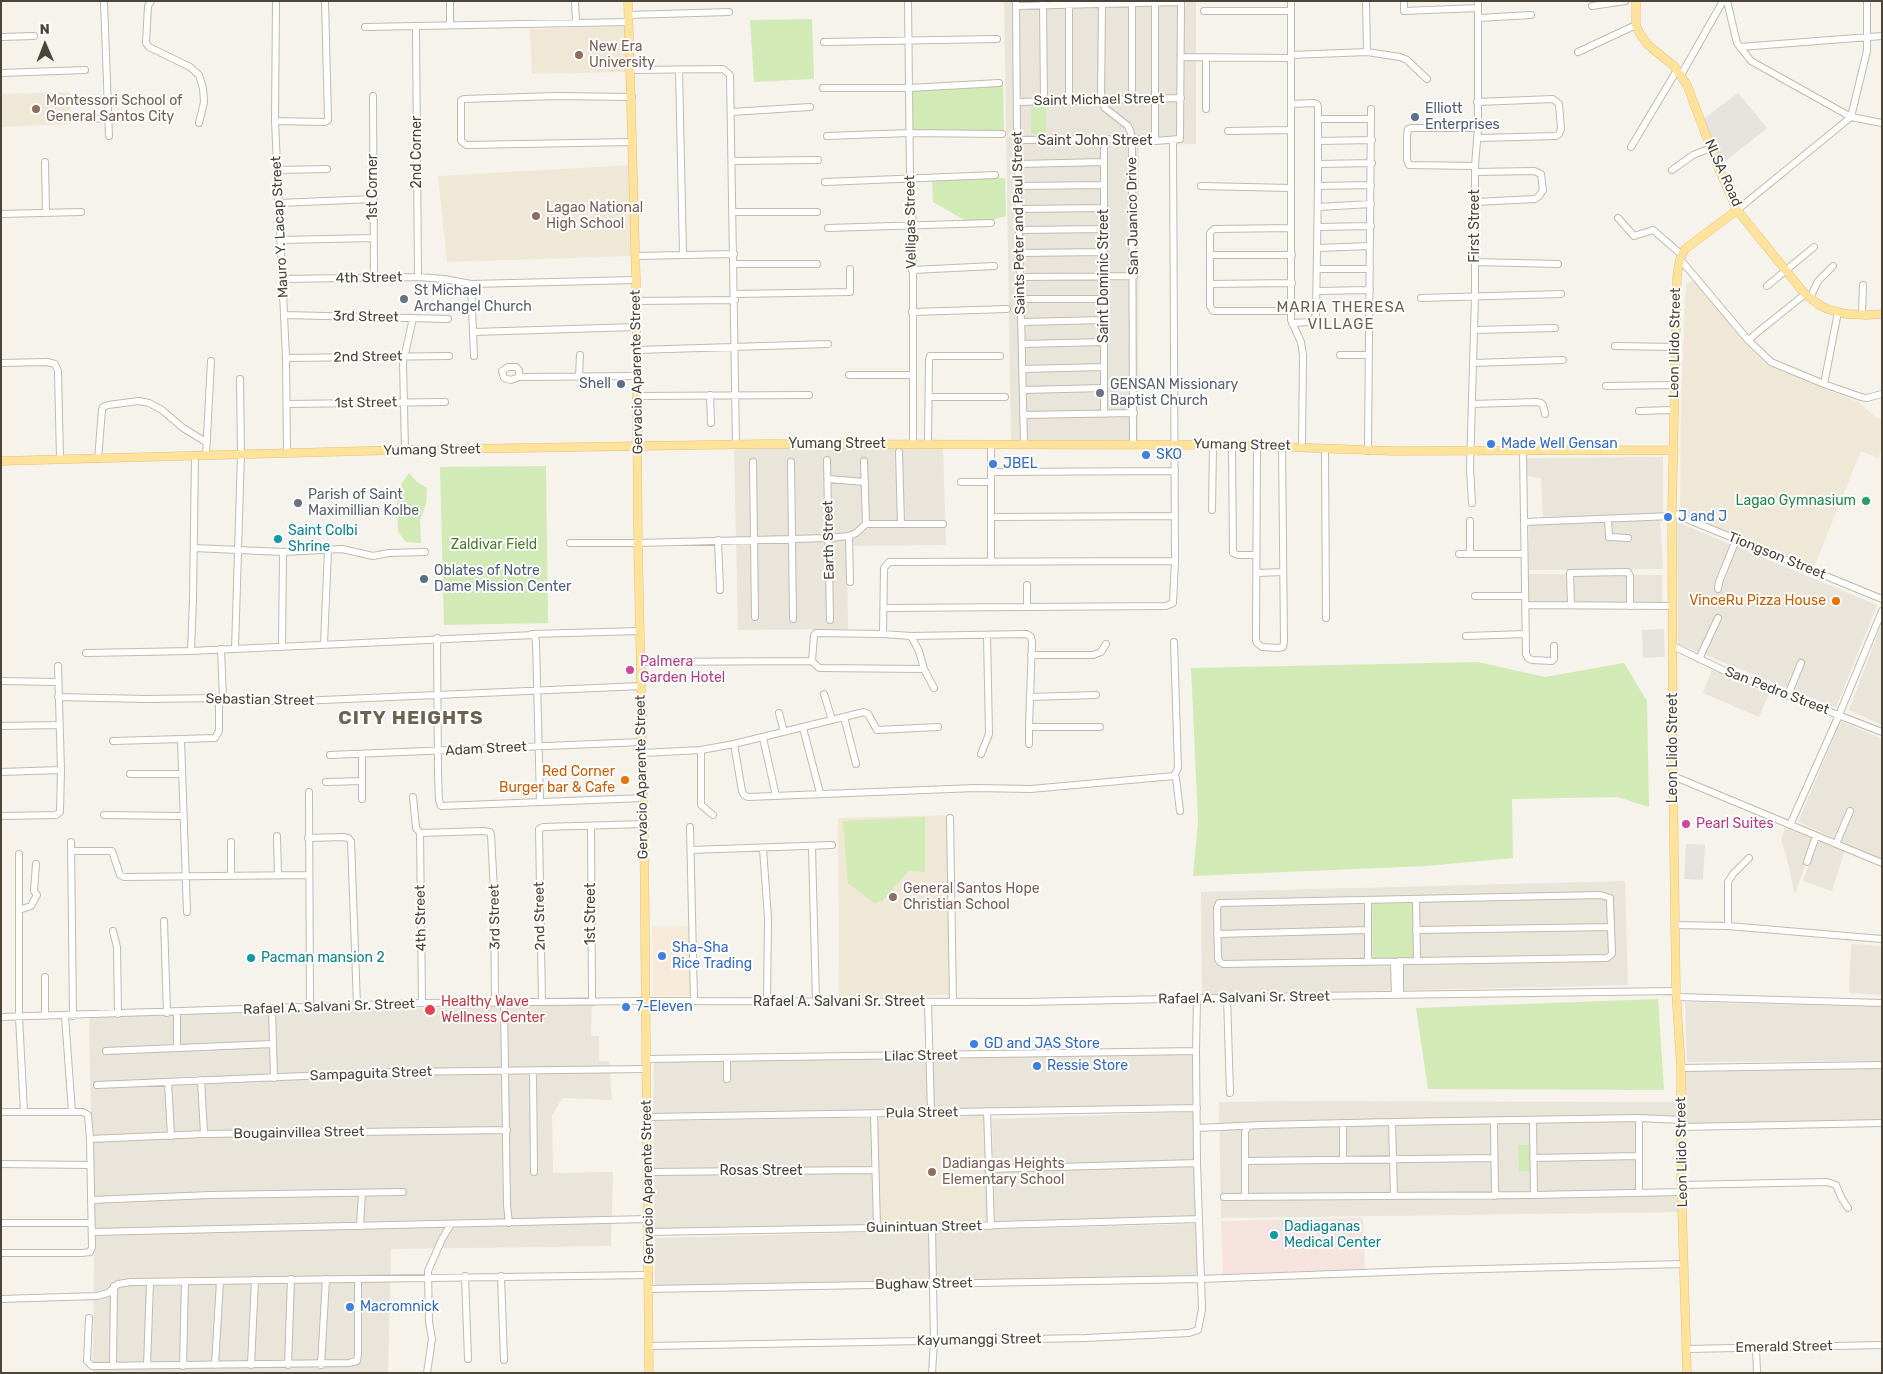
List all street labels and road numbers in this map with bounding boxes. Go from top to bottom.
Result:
street label: Saint Michael Street [1033,90,1165,110]
street label: 2nd Corner [409,116,425,188]
street label: Saints Peter and Paul Street [1009,131,1029,315]
street label: Saint John Street [1038,133,1152,149]
street label: NLSA Road [1701,137,1745,209]
street label: 1st Corner [365,154,381,220]
street label: Mauro Y. Lacap Street [268,156,292,298]
street label: San Juanico Drive [1124,157,1142,275]
street label: Velligas Street [902,175,920,269]
street label: First Street [1467,189,1483,263]
street label: Saint Dominic Street [1096,209,1112,343]
street label: 4th Street [336,269,402,287]
street label: Leon Llido Street [1666,288,1684,398]
street label: Gervacio Aparente Street [627,290,647,454]
street label: 3rd Street [333,308,399,326]
street label: 2nd Street [333,348,403,366]
street label: 1st Street [335,394,397,412]
street label: Yumang Street [788,436,886,452]
street label: Yumang Street [1193,436,1291,454]
street label: Yumang Street [383,441,481,459]
street label: Earth Street [820,500,838,580]
street label: Tiongson Street [1726,529,1828,583]
street label: San Pedro Street [1722,663,1832,719]
street label: Sebastian Street [206,691,314,709]
street label: Leon Llido Street [1665,693,1681,803]
street label: Gervacio Aparente Street [632,695,652,859]
street label: Adam Street [445,738,527,760]
street label: 2nd Street [531,881,549,951]
street label: 1st Street [583,883,599,945]
street label: 3rd Street [486,884,504,950]
street label: 4th Street [412,885,430,951]
street label: Rafael A. Salvani Sr. Street [1158,988,1330,1008]
street label: Rafael A. Salvani Sr. Street [753,994,925,1010]
street label: Rafael A. Salvani Sr. Street [243,996,415,1018]
street label: Lilac Street [884,1047,958,1065]
street label: Sampaguita Street [310,1063,432,1085]
street label: Leon Llido Street [1673,1097,1691,1207]
street label: Gervacio Aparente Street [638,1100,658,1264]
street label: Pula Street [886,1104,958,1122]
street label: Bougainvillea Street [233,1123,365,1143]
street label: Rosas Street [719,1163,803,1179]
street label: Guinintuan Street [866,1218,982,1236]
street label: Bughaw Street [875,1275,973,1293]
street label: Kayumanggi Street [917,1331,1041,1349]
street label: Emerald Street [1735,1338,1833,1356]

